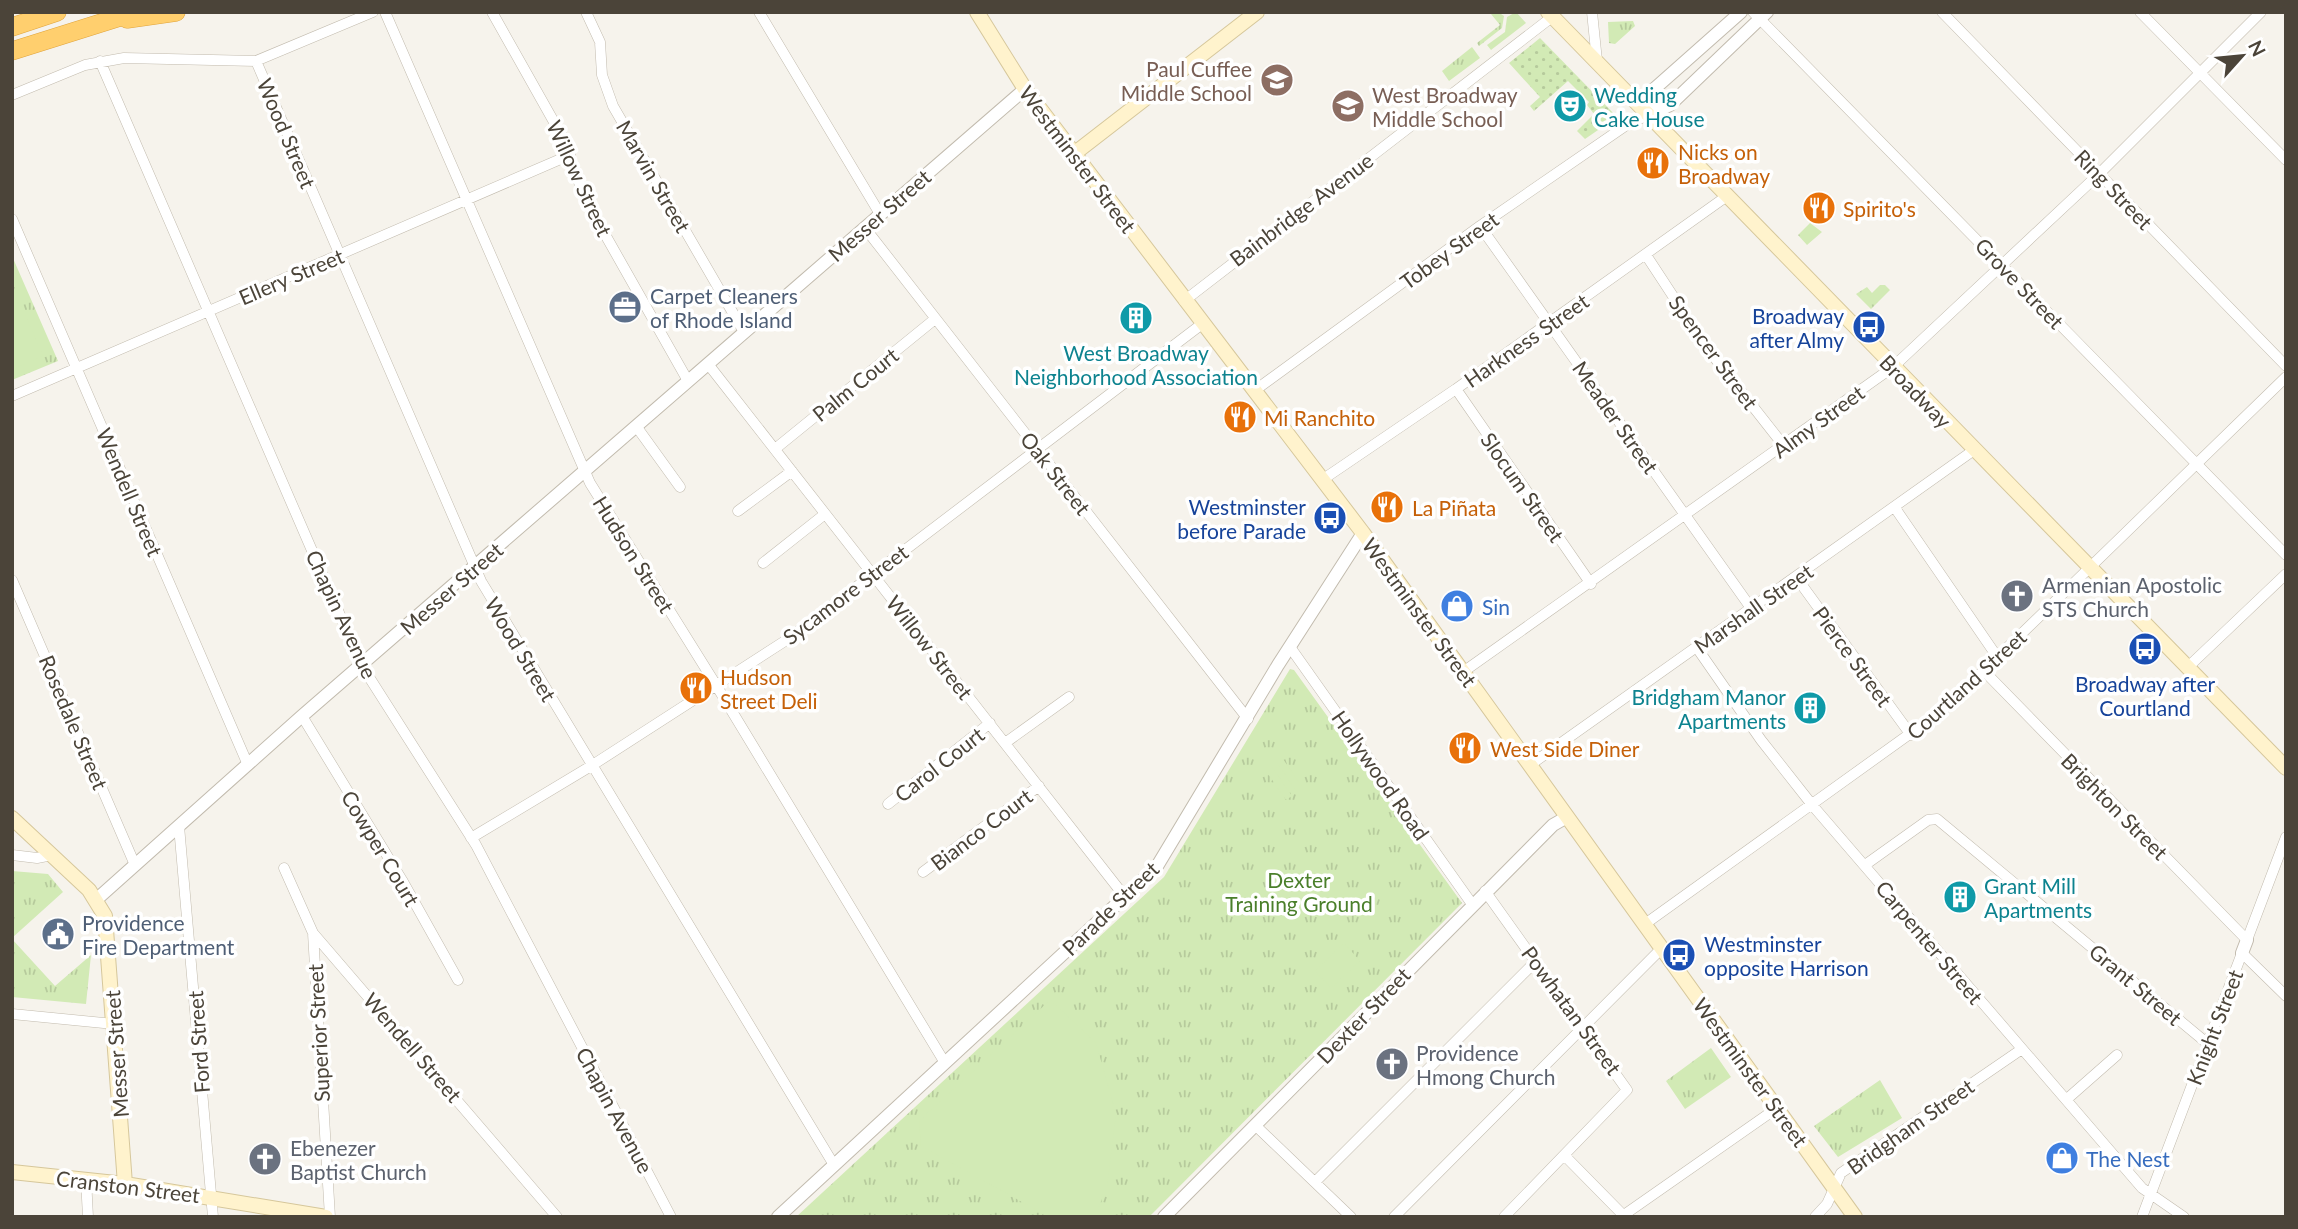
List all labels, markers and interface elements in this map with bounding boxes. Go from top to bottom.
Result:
north arrow [2207,21,2277,91]
text: N [2244,36,2271,60]
place label: Paul Cuffee Middle School [1121,56,1252,105]
school or university icon: Paul Cuffee Middle School [1258,61,1296,99]
street label: Wood Street [253,74,322,192]
street label: Westminster Street [1015,80,1142,238]
place label: West Broadway Middle School [1372,82,1518,131]
place label: Wedding Cake House [1594,82,1705,131]
school or university icon: West Broadway Middle School [1329,87,1367,125]
theatre icon: Wedding Cake House [1551,87,1589,125]
street label: Marvin Street [612,115,696,237]
street label: Willow Street [542,116,618,240]
place label: Nicks on Broadway [1678,139,1770,188]
restaurant icon: Nicks on Broadway [1634,144,1672,182]
street label: Ring Street [2070,144,2159,234]
street label: Bainbridge Avenue [1224,147,1378,271]
street label: Messer Street [823,163,936,266]
restaurant icon: Spirito's [1800,189,1838,227]
place label: Spirito's [1843,196,1916,221]
street label: Tobey Street [1395,206,1503,294]
street label: Grove Street [1971,232,2070,334]
street label: Ellery Street [235,242,348,309]
place label: Carpet Cleaners of Rhode Island [650,283,798,332]
office icon: Carpet Cleaners of Rhode Island [606,288,644,326]
street label: Harkness Street [1459,288,1593,392]
street label: Spencer Street [1664,290,1764,414]
building icon: West Broadway Neighborhood Association [1117,299,1155,337]
place label: Broadway after Almy [1749,303,1844,352]
bus stop icon: Broadway after Almy [1850,308,1888,346]
place label: West Broadway Neighborhood Association [1014,340,1258,389]
street label: Palm Court [807,342,903,426]
street label: Broadway [1875,349,1957,433]
street label: Meader Street [1568,356,1664,478]
street label: Almy Street [1767,379,1869,463]
restaurant icon: Mi Ranchito [1221,398,1259,436]
place label: Mi Ranchito [1264,405,1375,430]
street label: Wendell Street [92,424,168,560]
street label: Oak Street [1016,427,1096,520]
street label: Slocum Street [1476,428,1570,547]
restaurant icon: La Piñata [1368,488,1406,526]
street label: Hudson Street [588,491,680,617]
place label: Westminster before Parade [1177,494,1306,543]
place label: La Piñata [1412,495,1496,520]
bus stop icon: Westminster before Parade [1311,499,1349,537]
street label: Westminster Street [1358,533,1483,692]
street label: Messer Street [395,536,508,639]
street label: Sycamore Street [778,539,913,649]
street label: Chapin Avenue [301,546,383,682]
street label: Marshall Street [1689,558,1817,658]
place label: Armenian Apostolic STS Church [2042,572,2222,621]
church icon: Armenian Apostolic STS Church [1998,577,2036,615]
shop icon: Sin [1438,587,1476,625]
street label: Willow Street [882,590,979,704]
street label: Wood Street [480,592,562,706]
place label: Sin [1482,594,1510,619]
street label: Pierce Street [1808,601,1898,711]
street label: Courtland Street [1901,623,2031,744]
bus stop icon: Broadway after Courtland [2126,630,2164,668]
street label: Rosedale Street [34,651,114,793]
place label: Hudson Street Deli [720,664,818,713]
restaurant icon: Hudson Street Deli [677,669,715,707]
place label: Broadway after Courtland [2075,671,2215,720]
place label: Bridgham Manor Apartments [1632,684,1786,733]
building icon: Bridgham Manor Apartments [1791,689,1829,727]
street label: Hollywood Road [1327,705,1435,845]
street label: Carol Court [889,721,989,807]
restaurant icon: West Side Diner [1446,729,1484,767]
place label: West Side Diner [1490,736,1640,761]
street label: Brighton Street [2057,748,2174,865]
street label: Bianco Court [925,783,1037,875]
street label: Cowper Court [337,786,425,911]
street label: Parade Street [1057,856,1164,960]
park label: Dexter Training Ground [1225,867,1373,916]
place label: Grant Mill Apartments [1984,873,2092,922]
street label: Carpenter Street [1871,875,1989,1009]
building icon: Grant Mill Apartments [1941,878,1979,916]
place label: Providence Fire Department [82,910,235,959]
public building icon: Providence Fire Department [39,915,77,953]
place label: Westminster opposite Harrison [1704,931,1869,980]
bus stop icon: Westminster opposite Harrison [1660,936,1698,974]
street label: Grant Street [2085,938,2188,1030]
street label: Powhatan Street [1517,941,1627,1079]
street label: Dexter Street [1311,961,1415,1068]
street label: Superior Street [302,963,334,1103]
street label: Knight Street [2181,965,2248,1088]
street label: Wendell Street [359,987,468,1107]
street label: Messer Street [99,989,133,1118]
street label: Ford Street [182,990,214,1094]
street label: Westminster Street [1689,993,1814,1152]
place label: Providence Hmong Church [1416,1040,1555,1089]
street label: Chapin Avenue [571,1043,659,1177]
church icon: Providence Hmong Church [1373,1045,1411,1083]
street label: Bridgham Street [1842,1073,1979,1179]
place label: Ebenezer Baptist Church [290,1135,427,1184]
shop icon: The Nest [2043,1139,2081,1177]
church icon: Ebenezer Baptist Church [246,1140,284,1178]
place label: The Nest [2086,1146,2170,1171]
street label: Cranston Street [55,1165,202,1207]

